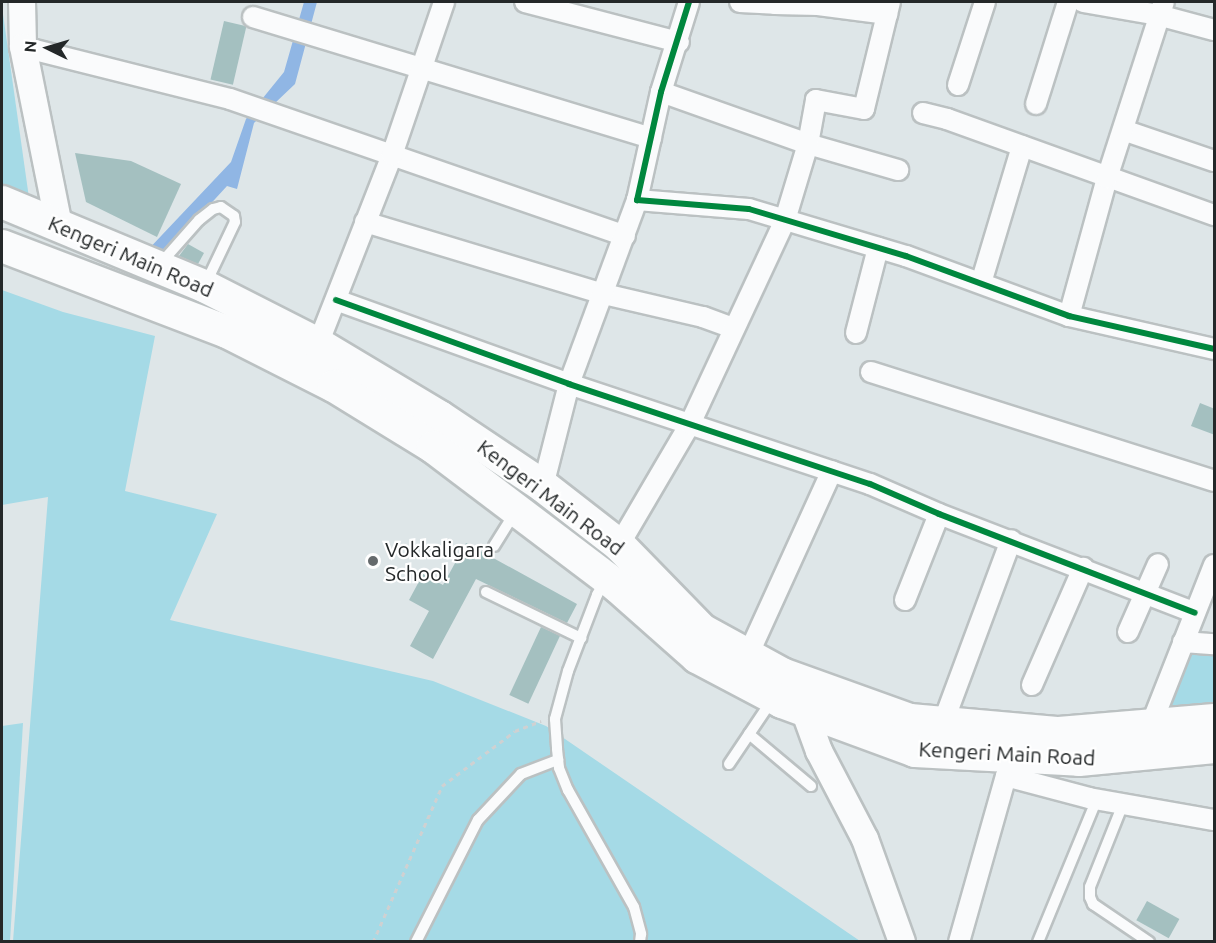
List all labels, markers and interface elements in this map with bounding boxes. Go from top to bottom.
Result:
north arrow [18,18,78,78]
text: N [21,40,40,53]
street label: Kengeri Main Road [45,210,217,302]
street label: Kengeri Main Road [473,434,629,560]
place label: Vokkaligara School [385,536,494,586]
marker: Vokkaligara School [366,554,380,568]
street label: Kengeri Main Road [918,736,1096,770]

